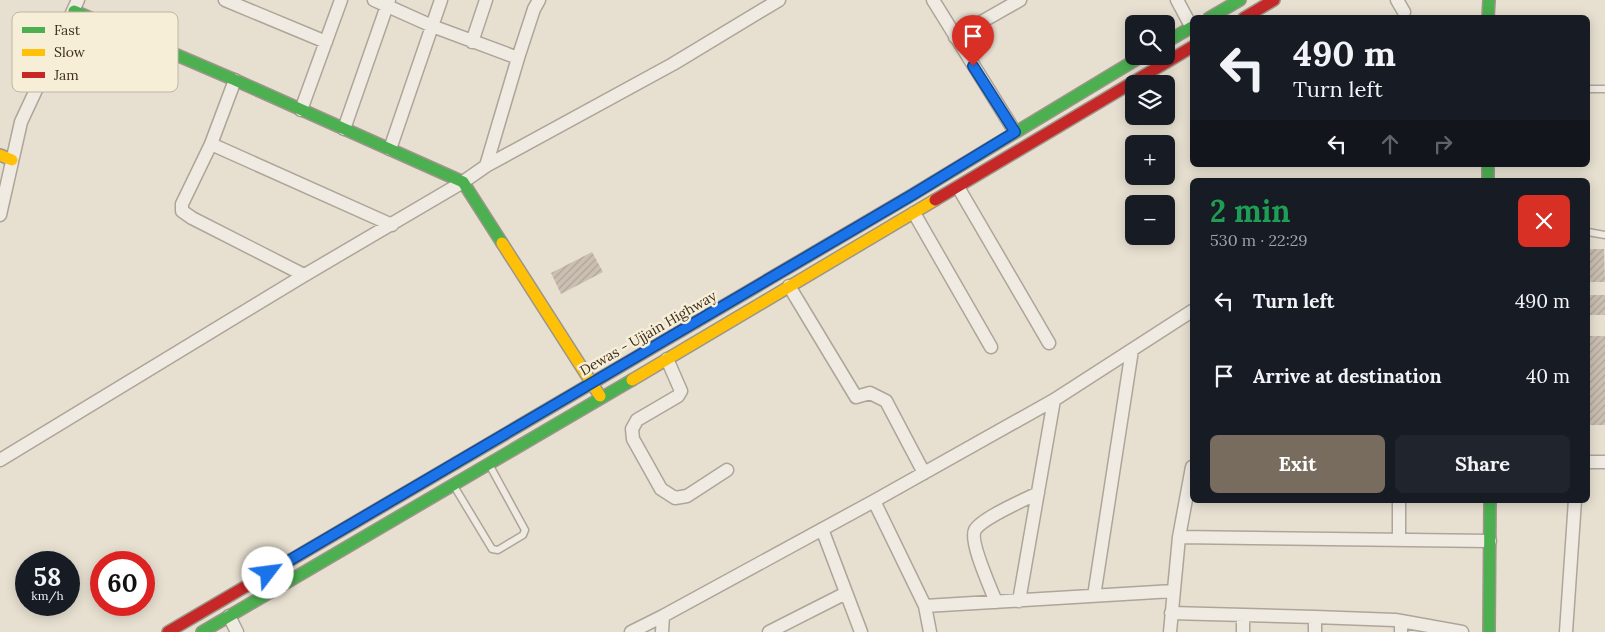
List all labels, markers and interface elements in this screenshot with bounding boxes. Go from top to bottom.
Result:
legend [12,12,178,92]
pin [952,15,994,66]
map controls [1125,15,1175,245]
button: search [1125,15,1175,65]
text: Fast [54,21,81,39]
icon: arrive [959,22,987,50]
text: 490 m [1293,31,1396,76]
icon: left [1210,35,1275,100]
text: Slow [54,43,86,61]
text: Jam [53,66,79,84]
button: layers [1125,75,1175,125]
text: Turn left [1293,75,1383,103]
icon: left [1323,130,1351,158]
icon: ahead [1376,130,1404,158]
icon: right [1429,130,1457,158]
button: + [1125,135,1175,185]
text: 2 min [1210,192,1290,230]
button: − [1125,195,1175,245]
button: close [1518,195,1570,247]
text: 530 m · 22:29 [1210,230,1308,250]
street label: Dewas - Ujjain Highway [576,286,720,380]
icon: left [1210,287,1238,315]
text: Turn left [1253,289,1334,313]
text: 490 m [1515,289,1570,313]
icon: arrive [1210,362,1238,390]
text: Arrive at destination [1253,364,1442,388]
text: 40 m [1526,364,1570,388]
button: Exit [1210,435,1385,493]
button: Share [1395,435,1570,493]
position arrow [241,546,293,598]
speed limit sign: 60 [90,551,155,616]
text: 58 [34,561,61,593]
text: km/h [31,588,64,603]

